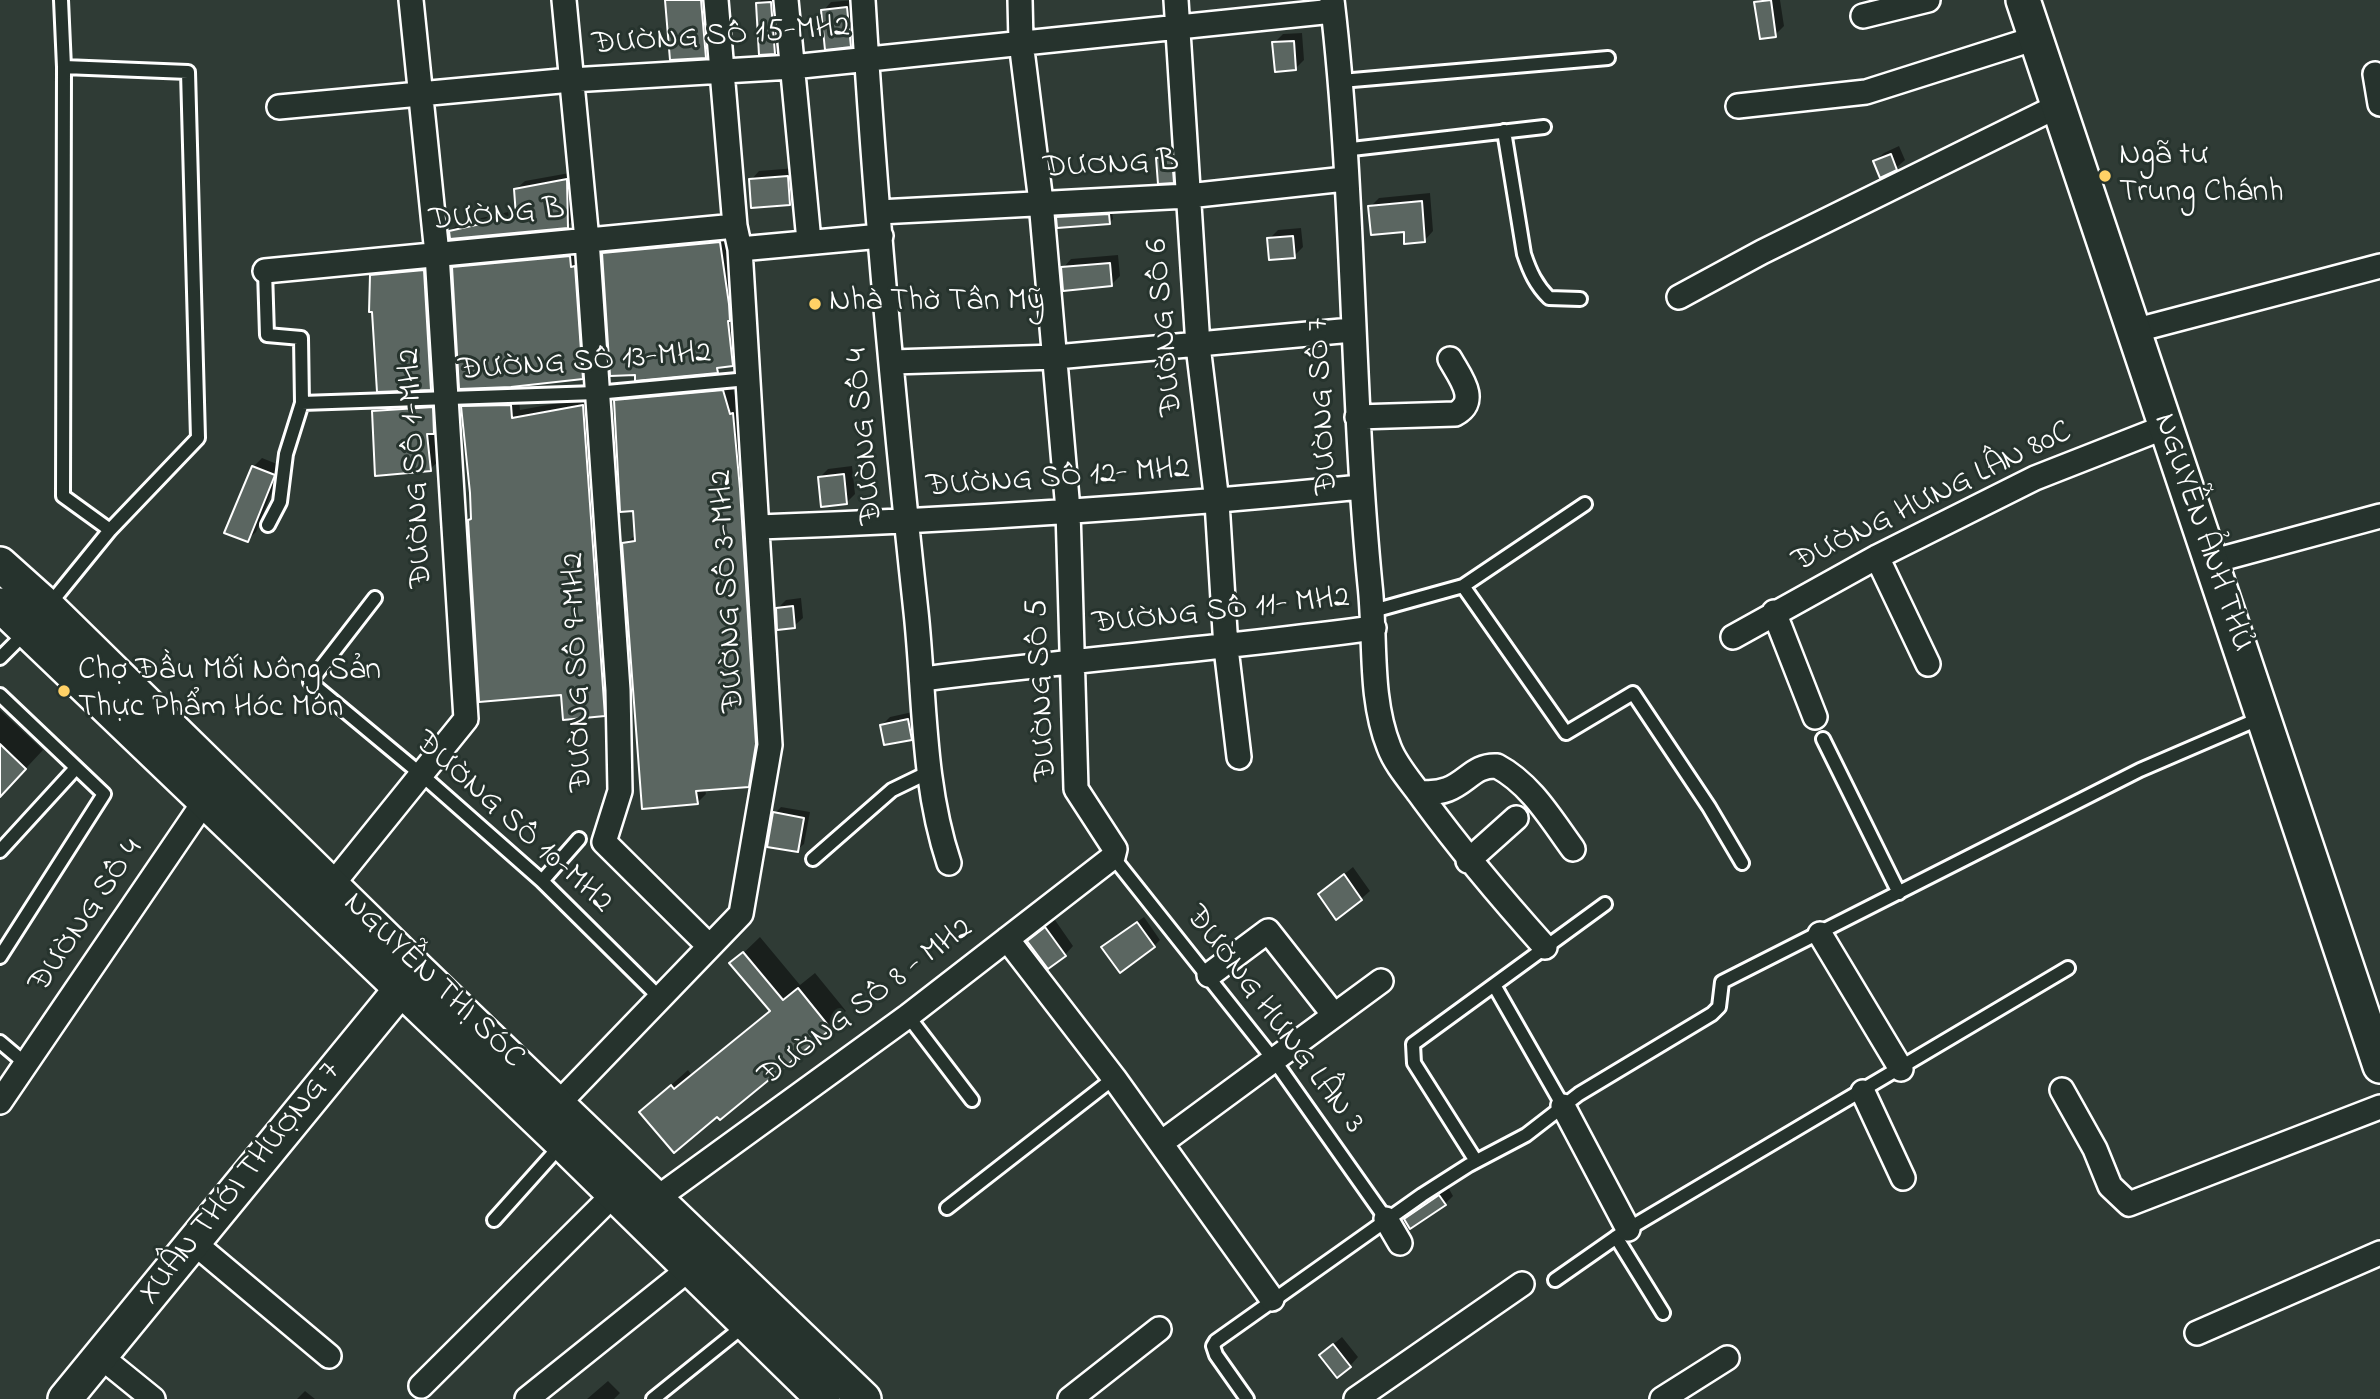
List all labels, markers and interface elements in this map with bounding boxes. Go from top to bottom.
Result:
street label: ĐƯỜNG SỐ 15-MH2 [591,10,851,66]
place label: Ngã tư Trung Chánh [2119,139,2284,214]
street label: DƯƠNG B [1042,144,1180,190]
marker: Ngã tư Trung Chánh [2097,168,2113,184]
street label: DƯỜNG B [428,192,566,242]
street label: ĐƯỜNG SỐ 6 [1140,237,1194,417]
place label: Nhà Thờ Tân Mỹ [829,285,1045,323]
marker: Nhà Thờ Tân Mỹ [807,296,823,312]
street label: ĐƯỜNG SỐ 7 [1301,317,1349,495]
street label: ĐƯỜNG SỐ 13-MH2 [457,336,713,392]
street label: ĐƯỜNG SỐ 4 [840,346,894,526]
street label: ĐƯỜNG SỐ 1-MH2 [393,347,443,589]
street label: NGUYỄN ẢNH THỦ [2142,409,2260,657]
street label: ĐƯỜNG HƯNG LÂN 80C [1787,415,2079,583]
street label: ĐƯỜNG SỐ 12- MH2 [925,452,1191,508]
street label: ĐƯỜNG SỐ 3-MH2 [704,469,756,713]
street label: ĐƯỜNG SỐ 9-MH2 [557,552,603,792]
street label: ĐƯỜNG SỐ 11- MH2 [1091,580,1351,646]
street label: ĐƯỜNG SỐ 5 [1020,598,1068,782]
place label: Chợ Đầu Mối Nông Sản Thực Phẩm Hóc Môn [78,654,381,729]
marker: Chợ Đầu Mối Nông Sản Thực Phẩm Hóc Môn [56,683,72,699]
street label: ĐƯỜNG SỐ 10-MH2 [405,725,619,923]
street label: ĐƯỜNG SỐ 4 [23,833,153,1001]
street label: NGUYỄN THỊ SÓC [333,886,531,1078]
street label: ĐƯỜNG HƯNG LÂN 3 [1175,899,1371,1143]
street label: ĐƯỜNG SỐ 8 - MH2 [752,911,982,1097]
street label: XUÂN THỚI THƯỢNG 7 [131,1055,351,1313]

